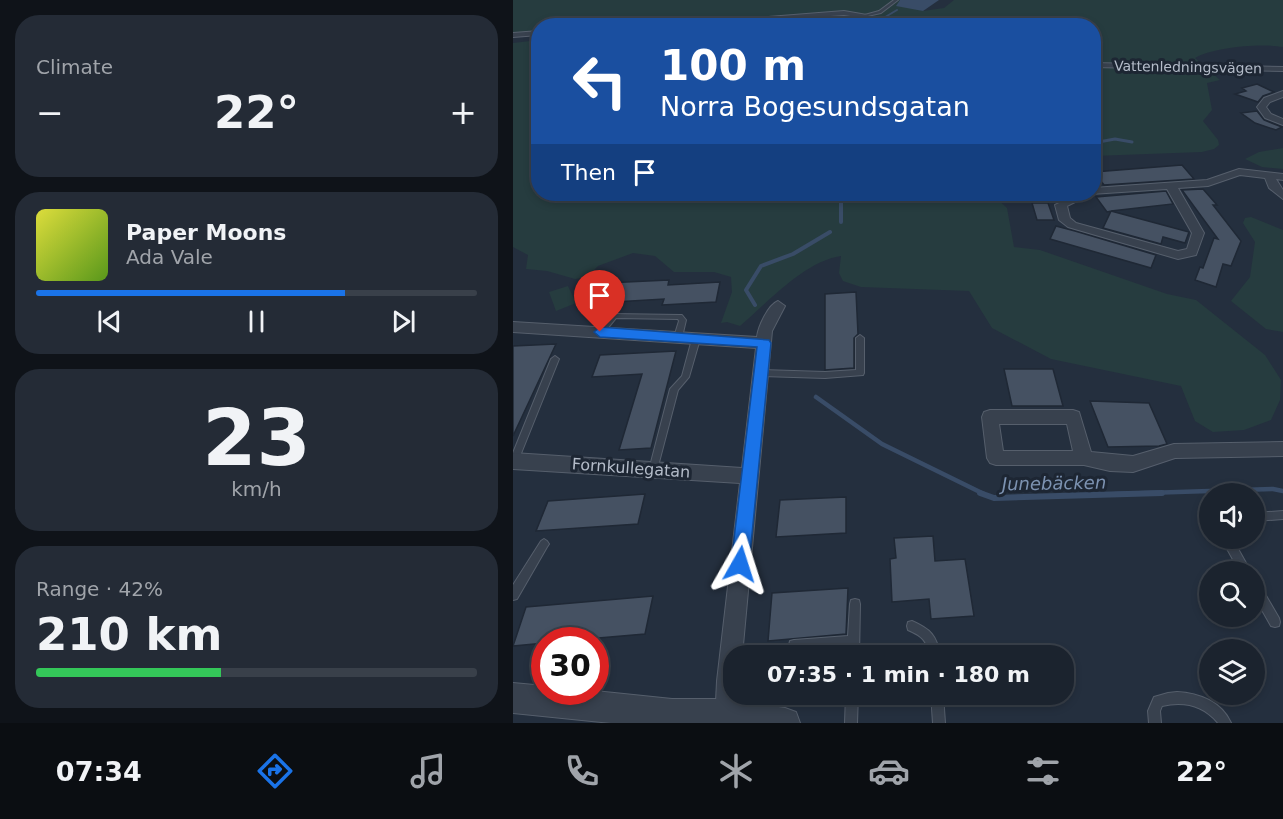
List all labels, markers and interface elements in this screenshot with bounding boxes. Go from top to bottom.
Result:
text: 100 m [660,41,806,90]
icon: left [561,42,639,120]
text: Climate [36,55,113,79]
street label: Vattenledningsvägen [1114,58,1262,76]
text: 22° [214,86,299,139]
text: Norra Bogesundsgatan [660,91,970,122]
text: − [36,93,64,132]
text: + [449,93,477,132]
icon: arrive [628,156,661,189]
text: Then [561,160,616,185]
text: Paper Moons [126,220,286,245]
text: Ada Vale [126,245,213,269]
pin [574,270,625,332]
icon: arrive [583,279,616,312]
icon: previous [93,305,126,338]
icon: pause [240,305,273,338]
icon: next [387,305,420,338]
text: 23 [202,393,311,483]
street label: Fornkullegatan [571,454,691,482]
water label: Junebäcken [999,472,1106,494]
text: km/h [231,477,282,501]
map controls [1199,483,1265,705]
button: sound [1199,483,1265,549]
position arrow [708,532,772,596]
button: search [1199,561,1265,627]
text: Range · 42% [36,577,163,601]
text: 210 km [36,608,222,661]
speed limit sign: 30 [531,627,609,705]
button: layers [1199,639,1265,705]
text: 07:35 · 1 min · 180 m [767,662,1030,687]
icon: directions [254,750,296,792]
icon: music [407,750,449,792]
icon: phone [561,750,603,792]
icon: climate [715,750,757,792]
icon: car [868,750,910,792]
icon: filters [1022,750,1064,792]
text: 07:34 [56,756,142,787]
text: 22° [1176,756,1227,787]

